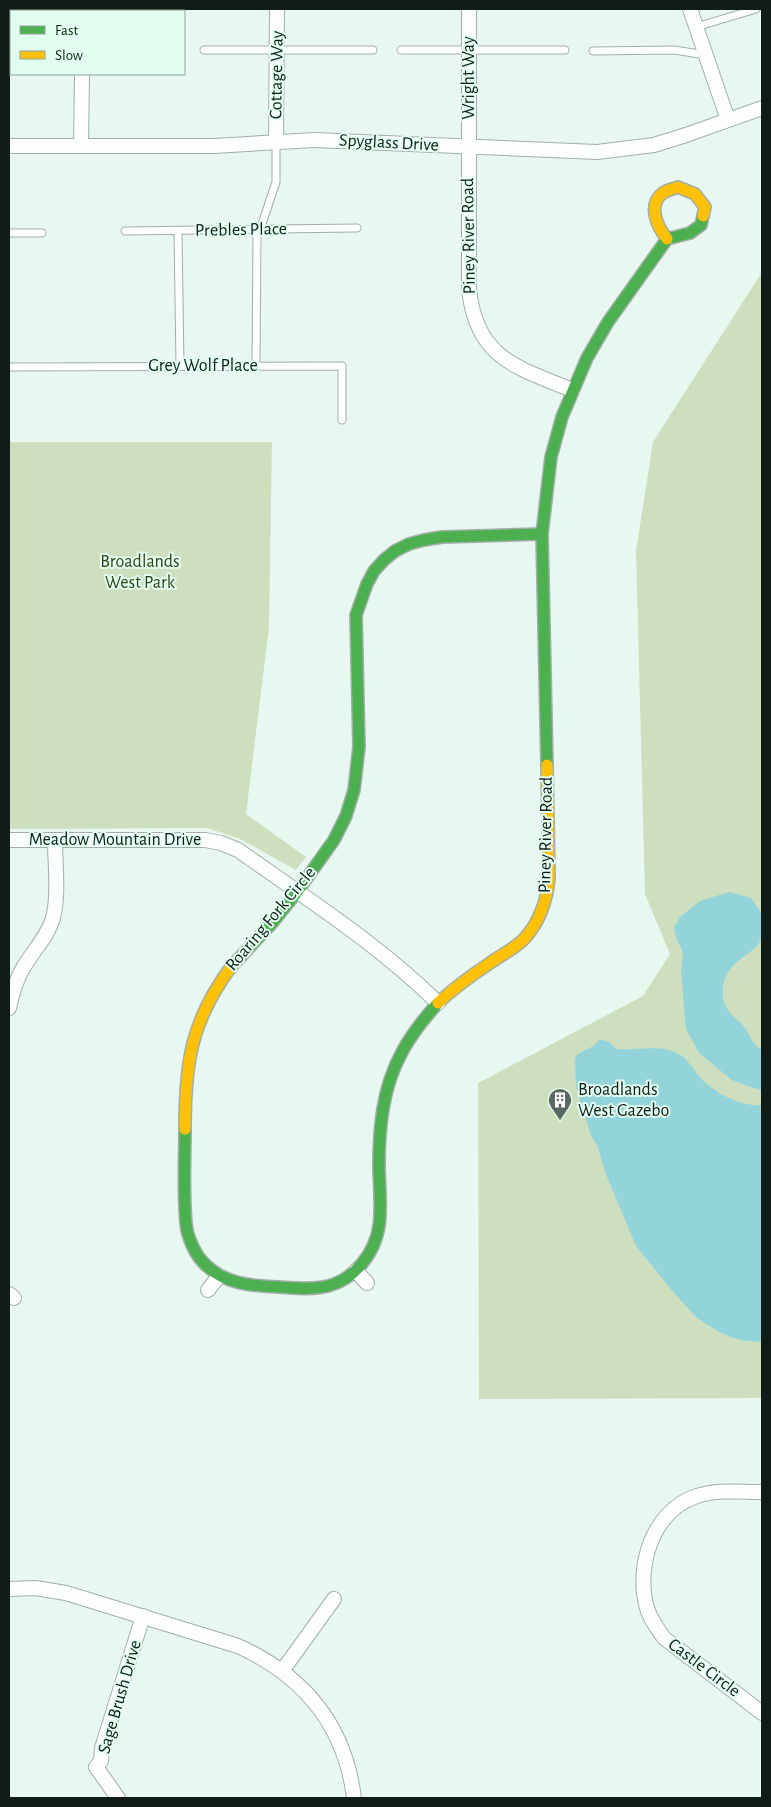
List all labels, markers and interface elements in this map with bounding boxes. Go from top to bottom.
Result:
legend [10,10,185,75]
text: Fast [55,23,79,38]
street label: Cottage Way [267,30,287,119]
street label: Wright Way [460,36,478,120]
text: Slow [55,48,83,63]
street label: Spyglass Drive [339,131,439,155]
street label: Piney River Road [459,178,479,294]
street label: Prebles Place [195,220,287,240]
street label: Grey Wolf Place [148,357,258,375]
park label: Broadlands West Park [100,553,180,592]
street label: Piney River Road [536,777,556,893]
street label: Meadow Mountain Drive [29,831,201,849]
street label: Roaring Fork Circle [222,864,320,974]
place label: Broadlands West Gazebo [578,1081,670,1120]
building icon: Broadlands West Gazebo [547,1087,573,1121]
street label: Castle Circle [665,1635,743,1701]
street label: Sage Brush Drive [95,1638,145,1756]

